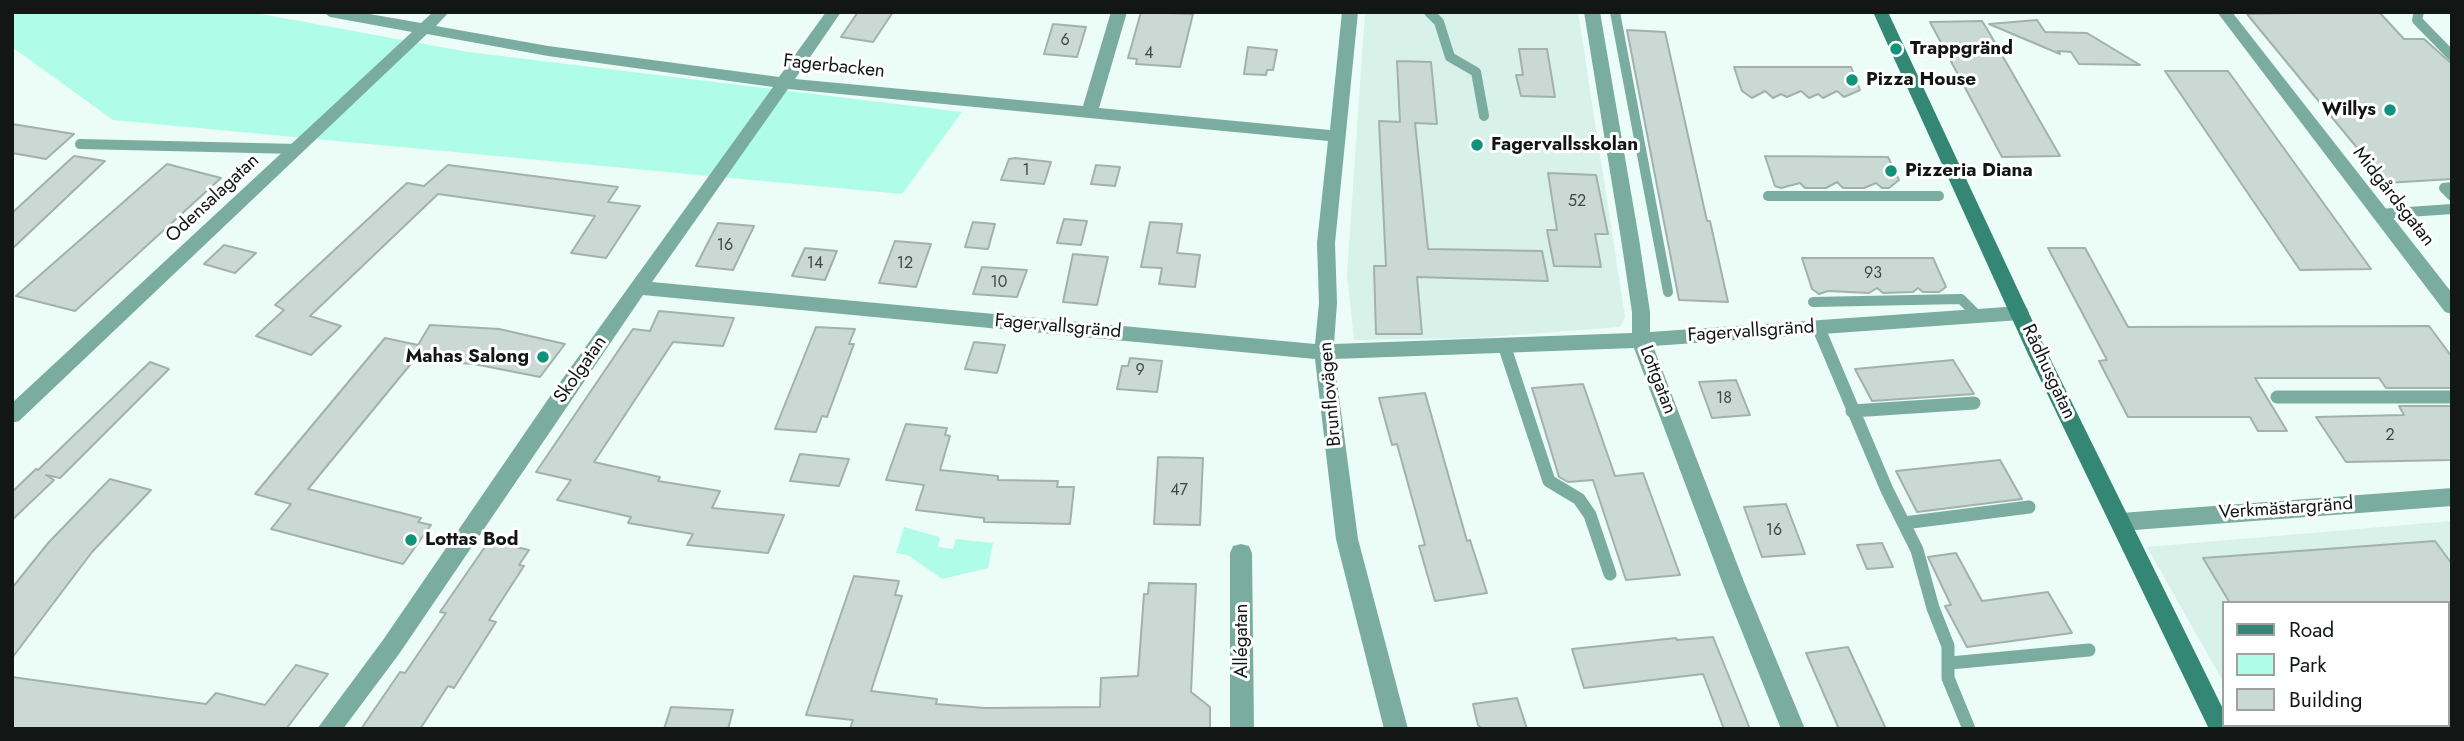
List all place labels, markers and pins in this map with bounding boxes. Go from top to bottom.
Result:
place label: Trappgränd [1910,38,2013,60]
marker: Trappgränd [1888,41,1904,57]
place label: Pizza House [1866,69,1976,91]
marker: Pizza House [1844,72,1860,88]
place label: Willys [2322,99,2376,121]
marker: Willys [2382,102,2398,118]
place label: Fagervallsskolan [1491,134,1638,156]
marker: Fagervallsskolan [1469,137,1485,153]
place label: Pizzeria Diana [1905,160,2033,182]
marker: Pizzeria Diana [1883,163,1899,179]
place label: Mahas Salong [405,346,529,368]
marker: Mahas Salong [535,349,551,365]
place label: Lottas Bod [425,529,518,551]
marker: Lottas Bod [403,532,419,548]

